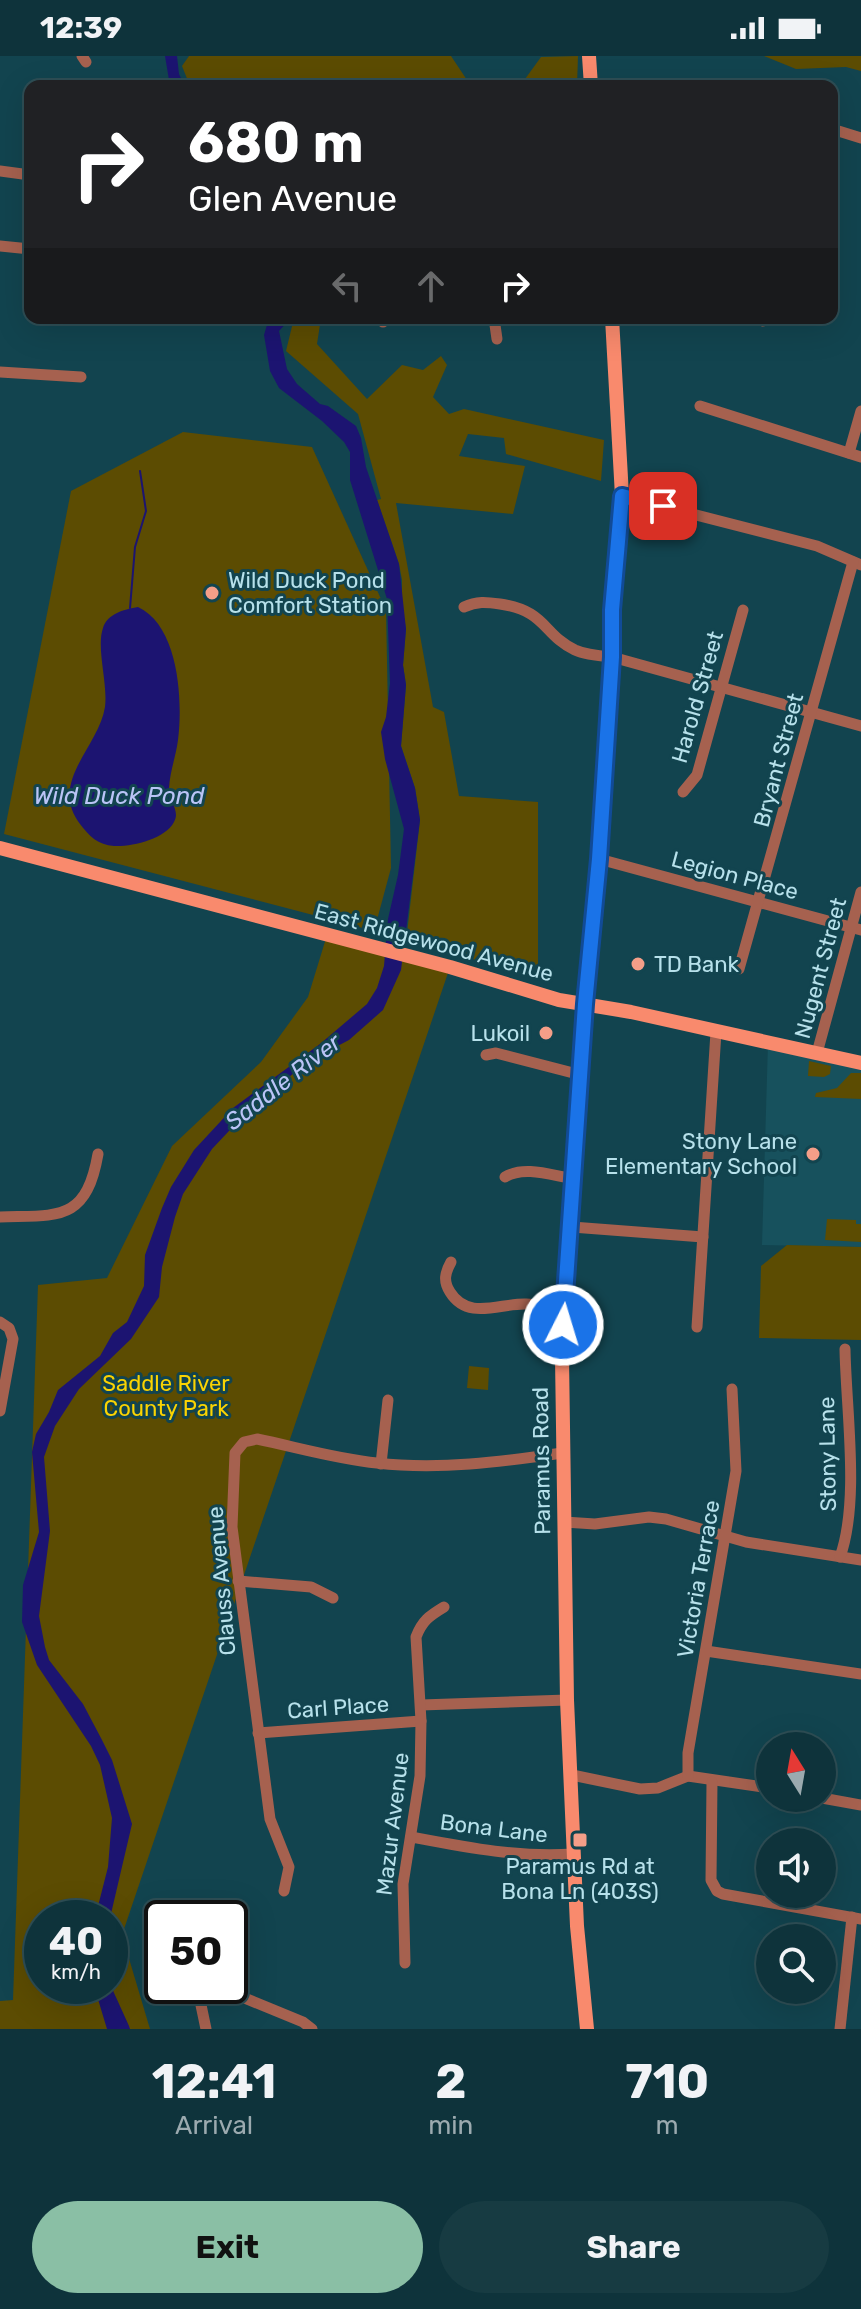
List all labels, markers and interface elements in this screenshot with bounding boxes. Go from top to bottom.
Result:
text: 12:39 [40,10,122,46]
text: 680 m [188,110,364,176]
icon: right [56,112,160,216]
text: Glen Avenue [188,177,397,220]
icon: left [325,264,369,308]
icon: ahead [409,264,453,308]
icon: right [493,264,537,308]
pin [629,472,697,540]
icon: arrive [641,484,685,528]
place label: Wild Duck Pond Comfort Station [228,567,392,619]
marker: Wild Duck Pond Comfort Station [203,584,221,602]
street label: Harold Street [666,628,729,766]
street label: Bryant Street [748,690,809,830]
water label: Wild Duck Pond [33,782,205,810]
street label: Legion Place [668,846,801,905]
street label: Nugent Street [789,894,852,1042]
street label: East Ridgewood Avenue [311,898,556,987]
place label: TD Bank [654,951,739,978]
marker: TD Bank [629,955,647,973]
place label: Lukoil [471,1020,530,1047]
marker: Lukoil [537,1024,555,1042]
water label: Saddle River [219,1027,347,1136]
place label: Stony Lane Elementary School [605,1128,797,1180]
marker: Stony Lane Elementary School [804,1145,822,1163]
position arrow [521,1283,605,1367]
park label: Saddle River County Park [102,1370,230,1422]
street label: Paramus Road [527,1387,556,1535]
street label: Stony Lane [813,1396,842,1512]
street label: Victoria Terrace [671,1498,726,1660]
street label: Clauss Avenue [202,1505,241,1657]
street label: Carl Place [286,1690,390,1725]
north arrow [756,1732,836,1812]
map controls [756,1732,836,2004]
street label: Mazur Avenue [370,1751,415,1897]
street label: Bona Lane [439,1808,549,1848]
button: sound [756,1828,836,1908]
marker: Paramus Rd at Bona Ln (403S) [571,1831,589,1849]
place label: Paramus Rd at Bona Ln (403S) [501,1853,659,1905]
speed limit sign: 50 [144,1900,248,2004]
text: 40 [49,1918,103,1965]
button: search [756,1924,836,2004]
text: km/h [51,1960,101,1984]
text: 12:41 [152,2053,276,2110]
text: 2 [435,2053,466,2110]
text: 710 [625,2053,709,2110]
text: Arrival [175,2110,253,2141]
text: min [428,2110,473,2141]
text: m [656,2110,679,2141]
button: Exit [32,2201,423,2293]
button: Share [439,2201,829,2293]

